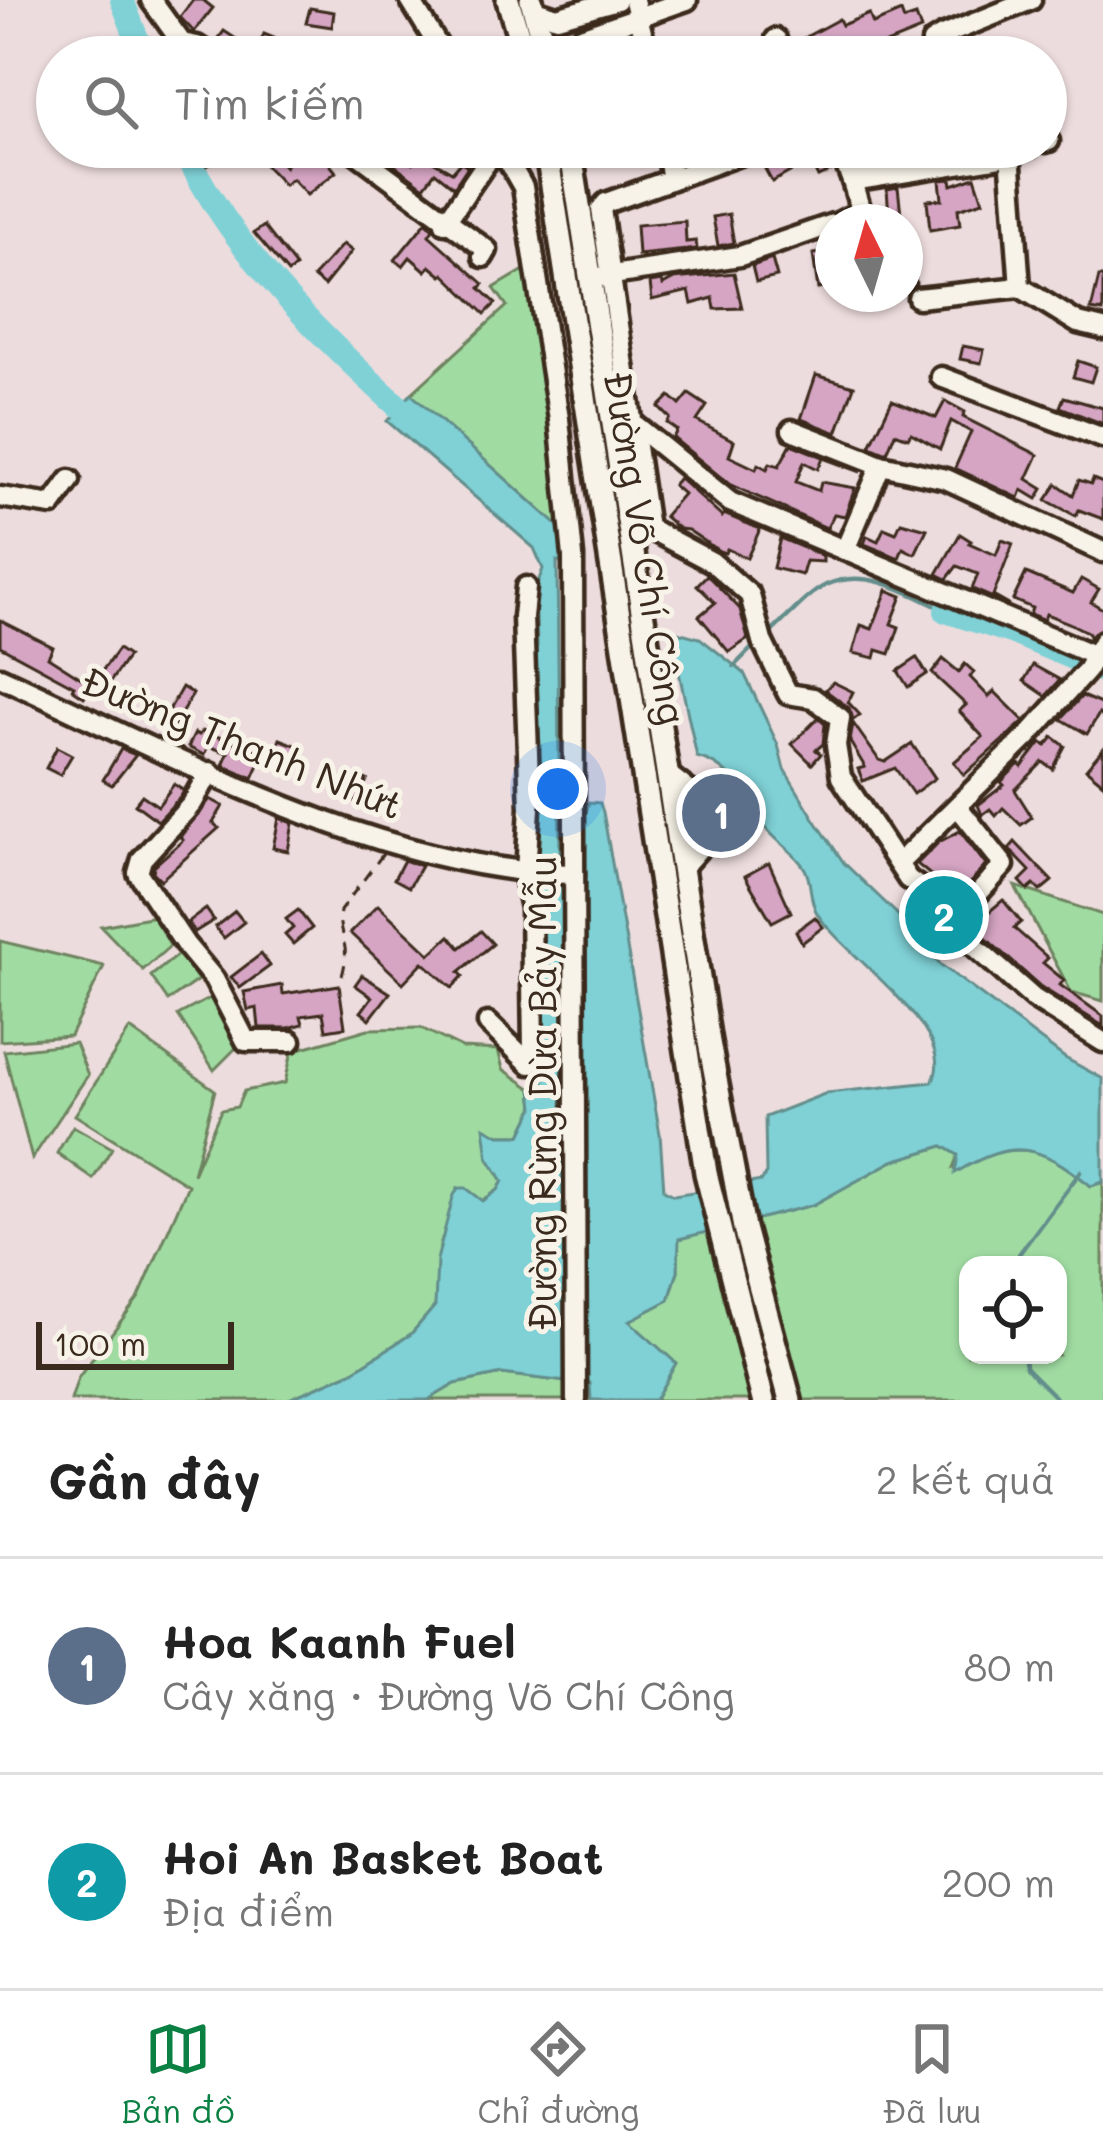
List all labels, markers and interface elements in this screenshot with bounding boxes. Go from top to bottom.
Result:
search box [36,36,1067,168]
icon: search [78,69,144,135]
text: Tìm kiếm [174,73,365,131]
north arrow [815,204,923,312]
street label: Đường Võ Chí Công [592,367,700,728]
street label: Đường Thanh Nhứt [74,654,411,830]
your location [528,759,588,819]
pin: 1 [682,768,760,858]
street label: Đường Rừng Dừa Bảy Mẫu [515,855,567,1331]
pin: 2 [905,870,983,960]
map controls [959,1256,1067,1364]
button: locate [959,1256,1067,1364]
scale bar [36,1316,234,1369]
text: 100 m [54,1321,146,1364]
text: Gần đây [48,1445,261,1512]
text: 2 kết quả [876,1453,1055,1504]
text: Hoa Kaanh Fuel [162,1611,516,1669]
text: 1 [78,1640,96,1691]
text: 80 m [964,1640,1055,1691]
text: Cây xăng · Đường Võ Chí Công [162,1669,735,1720]
text: Hoi An Basket Boat [162,1827,604,1885]
text: 2 [76,1856,98,1907]
text: 200 m [942,1856,1055,1907]
text: Địa điểm [162,1885,334,1936]
tab: Bản đồ [121,2016,235,2131]
tab: Chỉ đường [478,2016,639,2131]
tab: Đã lưu [882,2016,982,2131]

